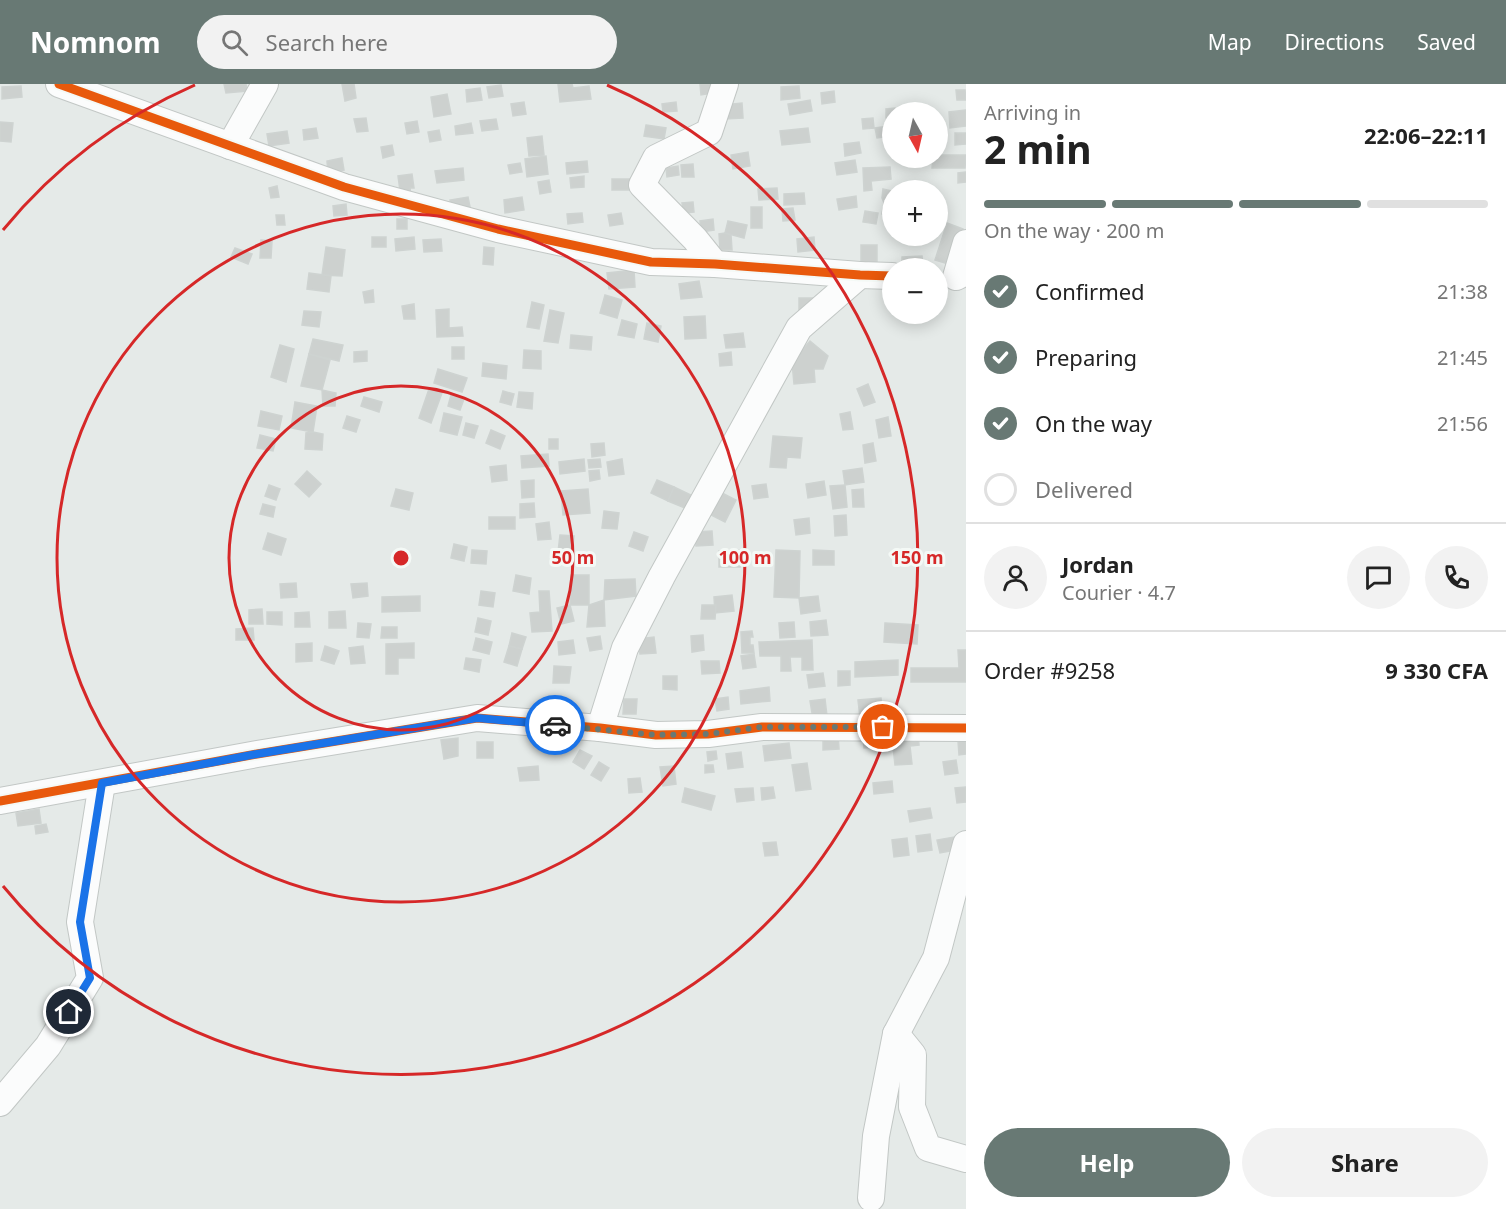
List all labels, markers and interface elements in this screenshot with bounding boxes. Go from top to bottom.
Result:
search box [197,15,617,69]
text: Nomnom [30,23,161,61]
icon: search [218,26,251,59]
text: Search here [266,27,388,57]
text: Map [1208,28,1252,56]
text: Directions [1285,28,1384,56]
text: Saved [1417,28,1476,56]
text: Arriving in [984,99,1081,126]
north arrow [882,102,948,168]
map controls [882,102,948,324]
text: 22:06–22:11 [1364,120,1488,150]
text: 2 min [984,122,1091,175]
button: + [882,180,948,246]
text: On the way · 200 m [984,217,1164,244]
button: − [882,258,948,324]
icon: check [984,275,1017,308]
text: Confirmed [1035,276,1145,306]
text: 21:38 [1437,278,1488,305]
icon: check [984,341,1017,374]
text: Preparing [1035,342,1137,372]
text: 21:45 [1437,344,1488,371]
icon: check [984,407,1017,440]
text: On the way [1035,408,1152,438]
text: 21:56 [1437,410,1488,437]
text: Delivered [1035,474,1133,504]
text: 50 m [552,545,594,569]
text: 100 m [718,545,772,569]
text: 150 m [890,545,944,569]
button: person [984,546,1047,609]
button: chat [1347,546,1410,609]
button: phone [1425,546,1488,609]
centre of rings [391,548,411,568]
text: Jordan [1062,549,1134,579]
text: Courier · 4.7 [1062,579,1176,606]
text: Order #9258 [984,655,1115,685]
text: 9 330 CFA [1385,655,1488,685]
courier [525,695,585,755]
pin [857,701,908,752]
icon: car [539,709,572,742]
icon: bag [866,710,899,743]
pin [43,986,94,1037]
icon: home [52,995,85,1028]
button: Help [984,1128,1230,1197]
button: Share [1242,1128,1488,1197]

